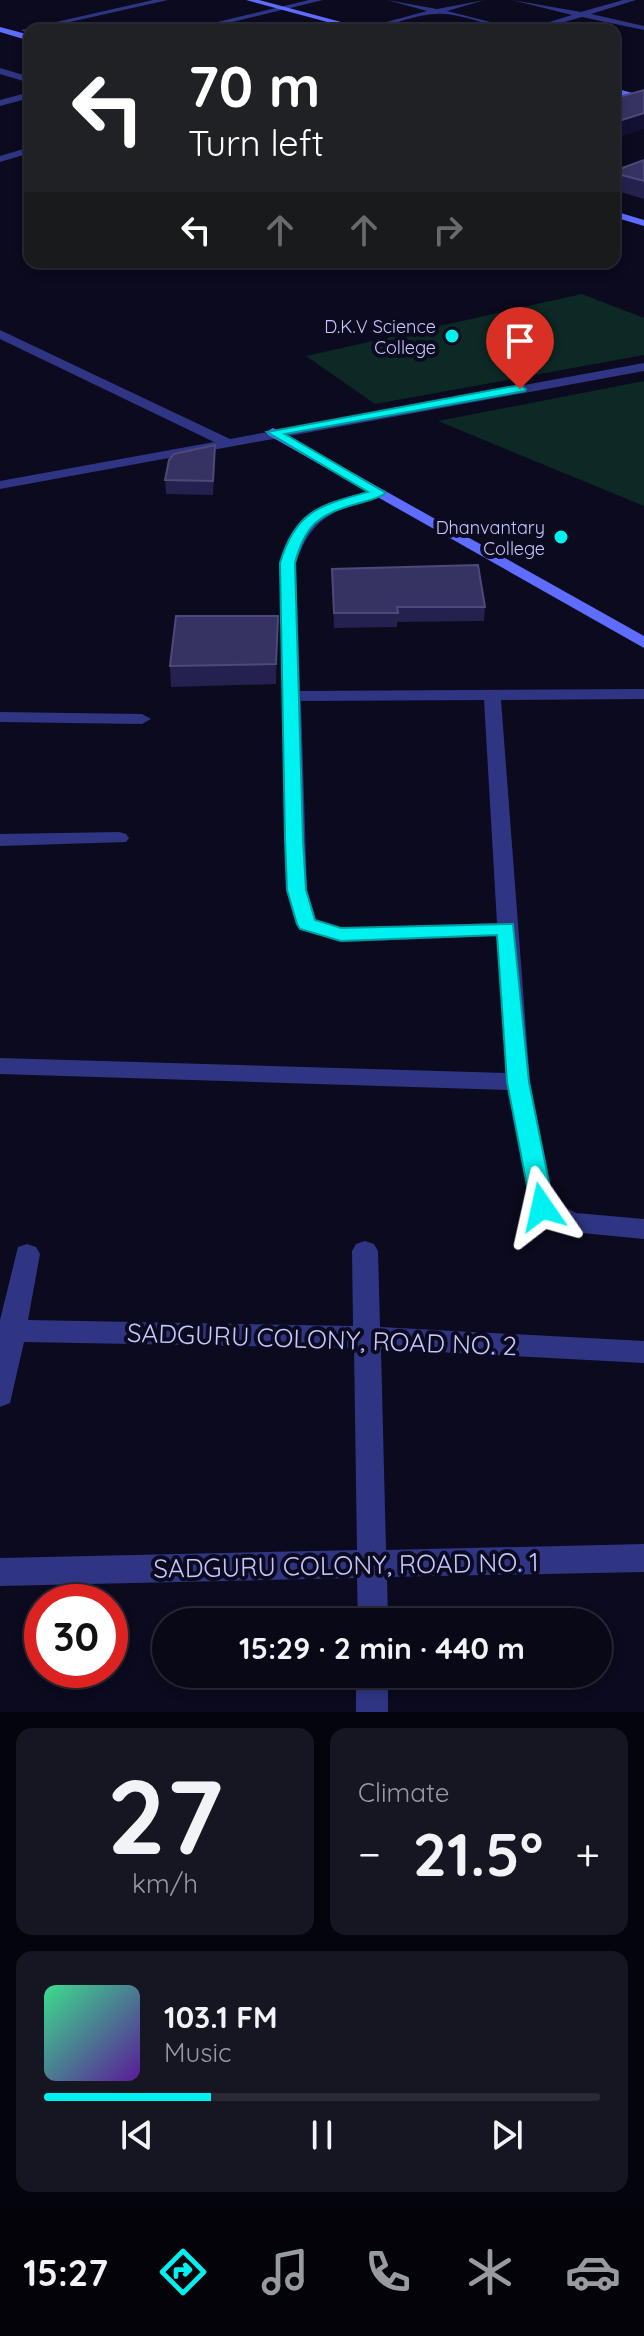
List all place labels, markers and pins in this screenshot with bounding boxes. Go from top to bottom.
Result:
pin [486,307,554,389]
place label: D.K.V Science College [324,315,436,359]
marker: D.K.V Science College [443,327,461,345]
place label: Dhanvantary College [436,516,545,560]
marker: Dhanvantary College [552,528,570,546]

